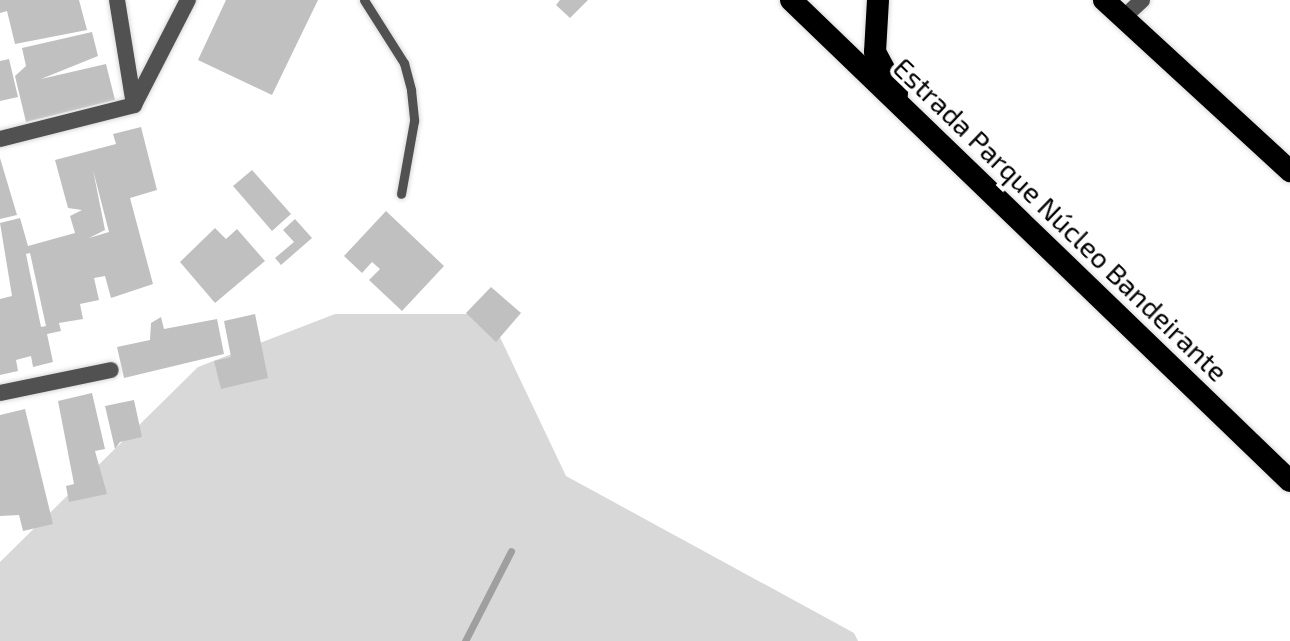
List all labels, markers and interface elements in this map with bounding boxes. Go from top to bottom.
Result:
street label: Estrada Parque Núcleo Bandeirante [887,50,1235,388]

